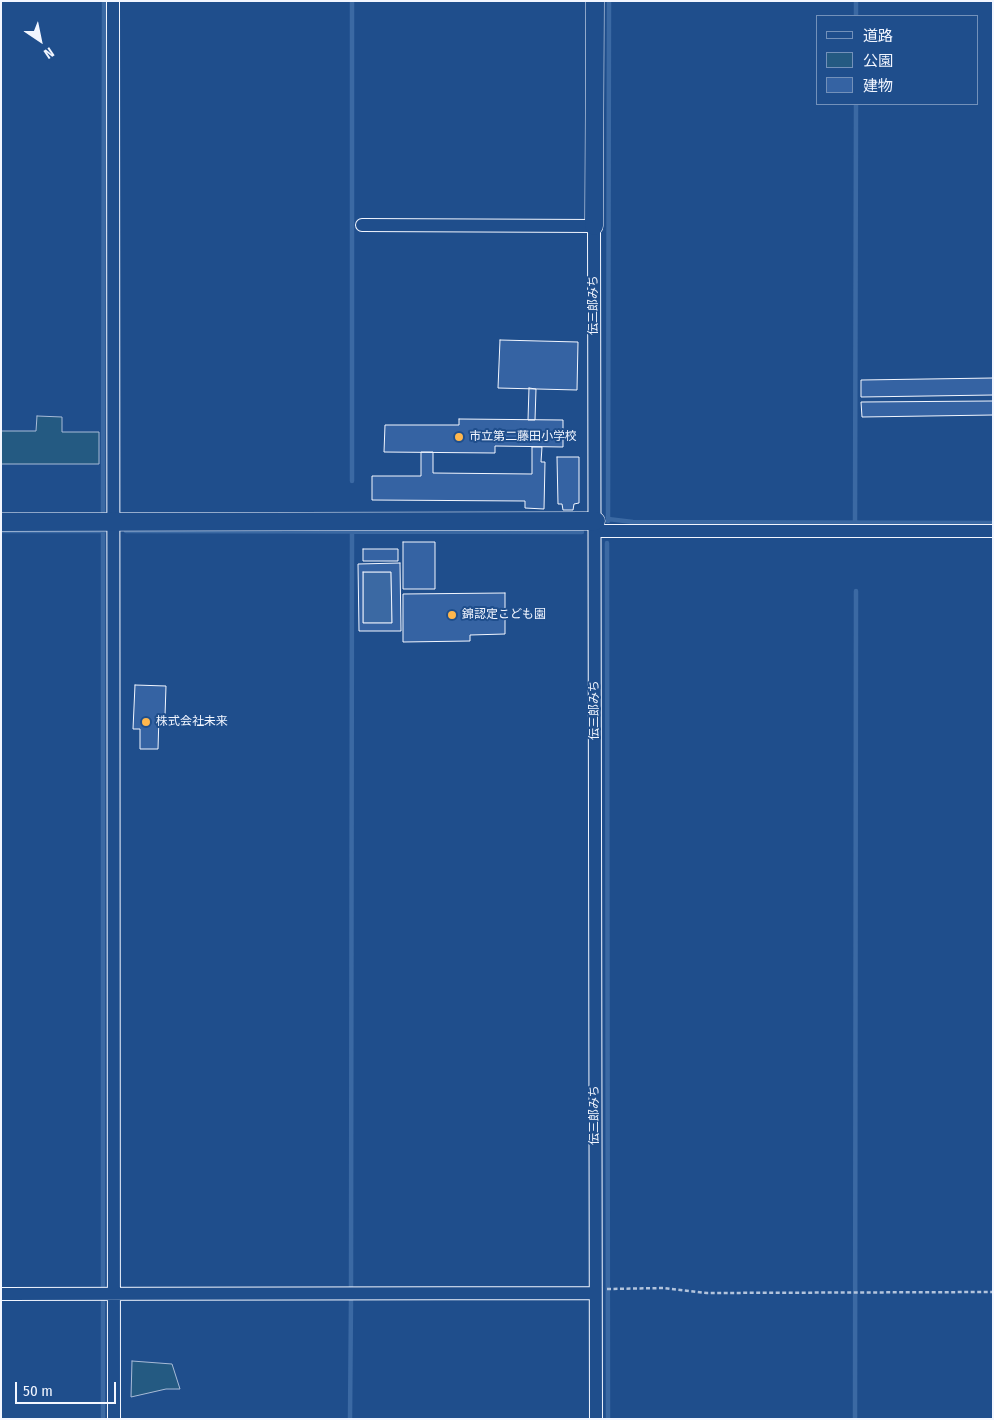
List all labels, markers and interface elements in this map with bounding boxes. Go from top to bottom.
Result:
north arrow [15,15,65,65]
legend [816,15,979,105]
text: 道路 [863,27,893,45]
text: N [40,43,57,62]
text: 公園 [863,52,893,70]
text: 建物 [863,77,893,95]
street label: 伝三郎みち [587,275,601,335]
place label: 市立第二藤田小学校 [469,430,577,444]
marker: 市立第二藤田小学校 [453,431,465,443]
place label: 錦認定こども園 [462,608,546,622]
marker: 錦認定こども園 [446,609,458,621]
street label: 伝三郎みち [588,680,602,740]
place label: 株式会社未来 [156,715,228,729]
marker: 株式会社未来 [140,716,152,728]
street label: 伝三郎みち [588,1085,602,1145]
scale bar [18,1372,119,1404]
text: 50 m [23,1382,53,1400]

